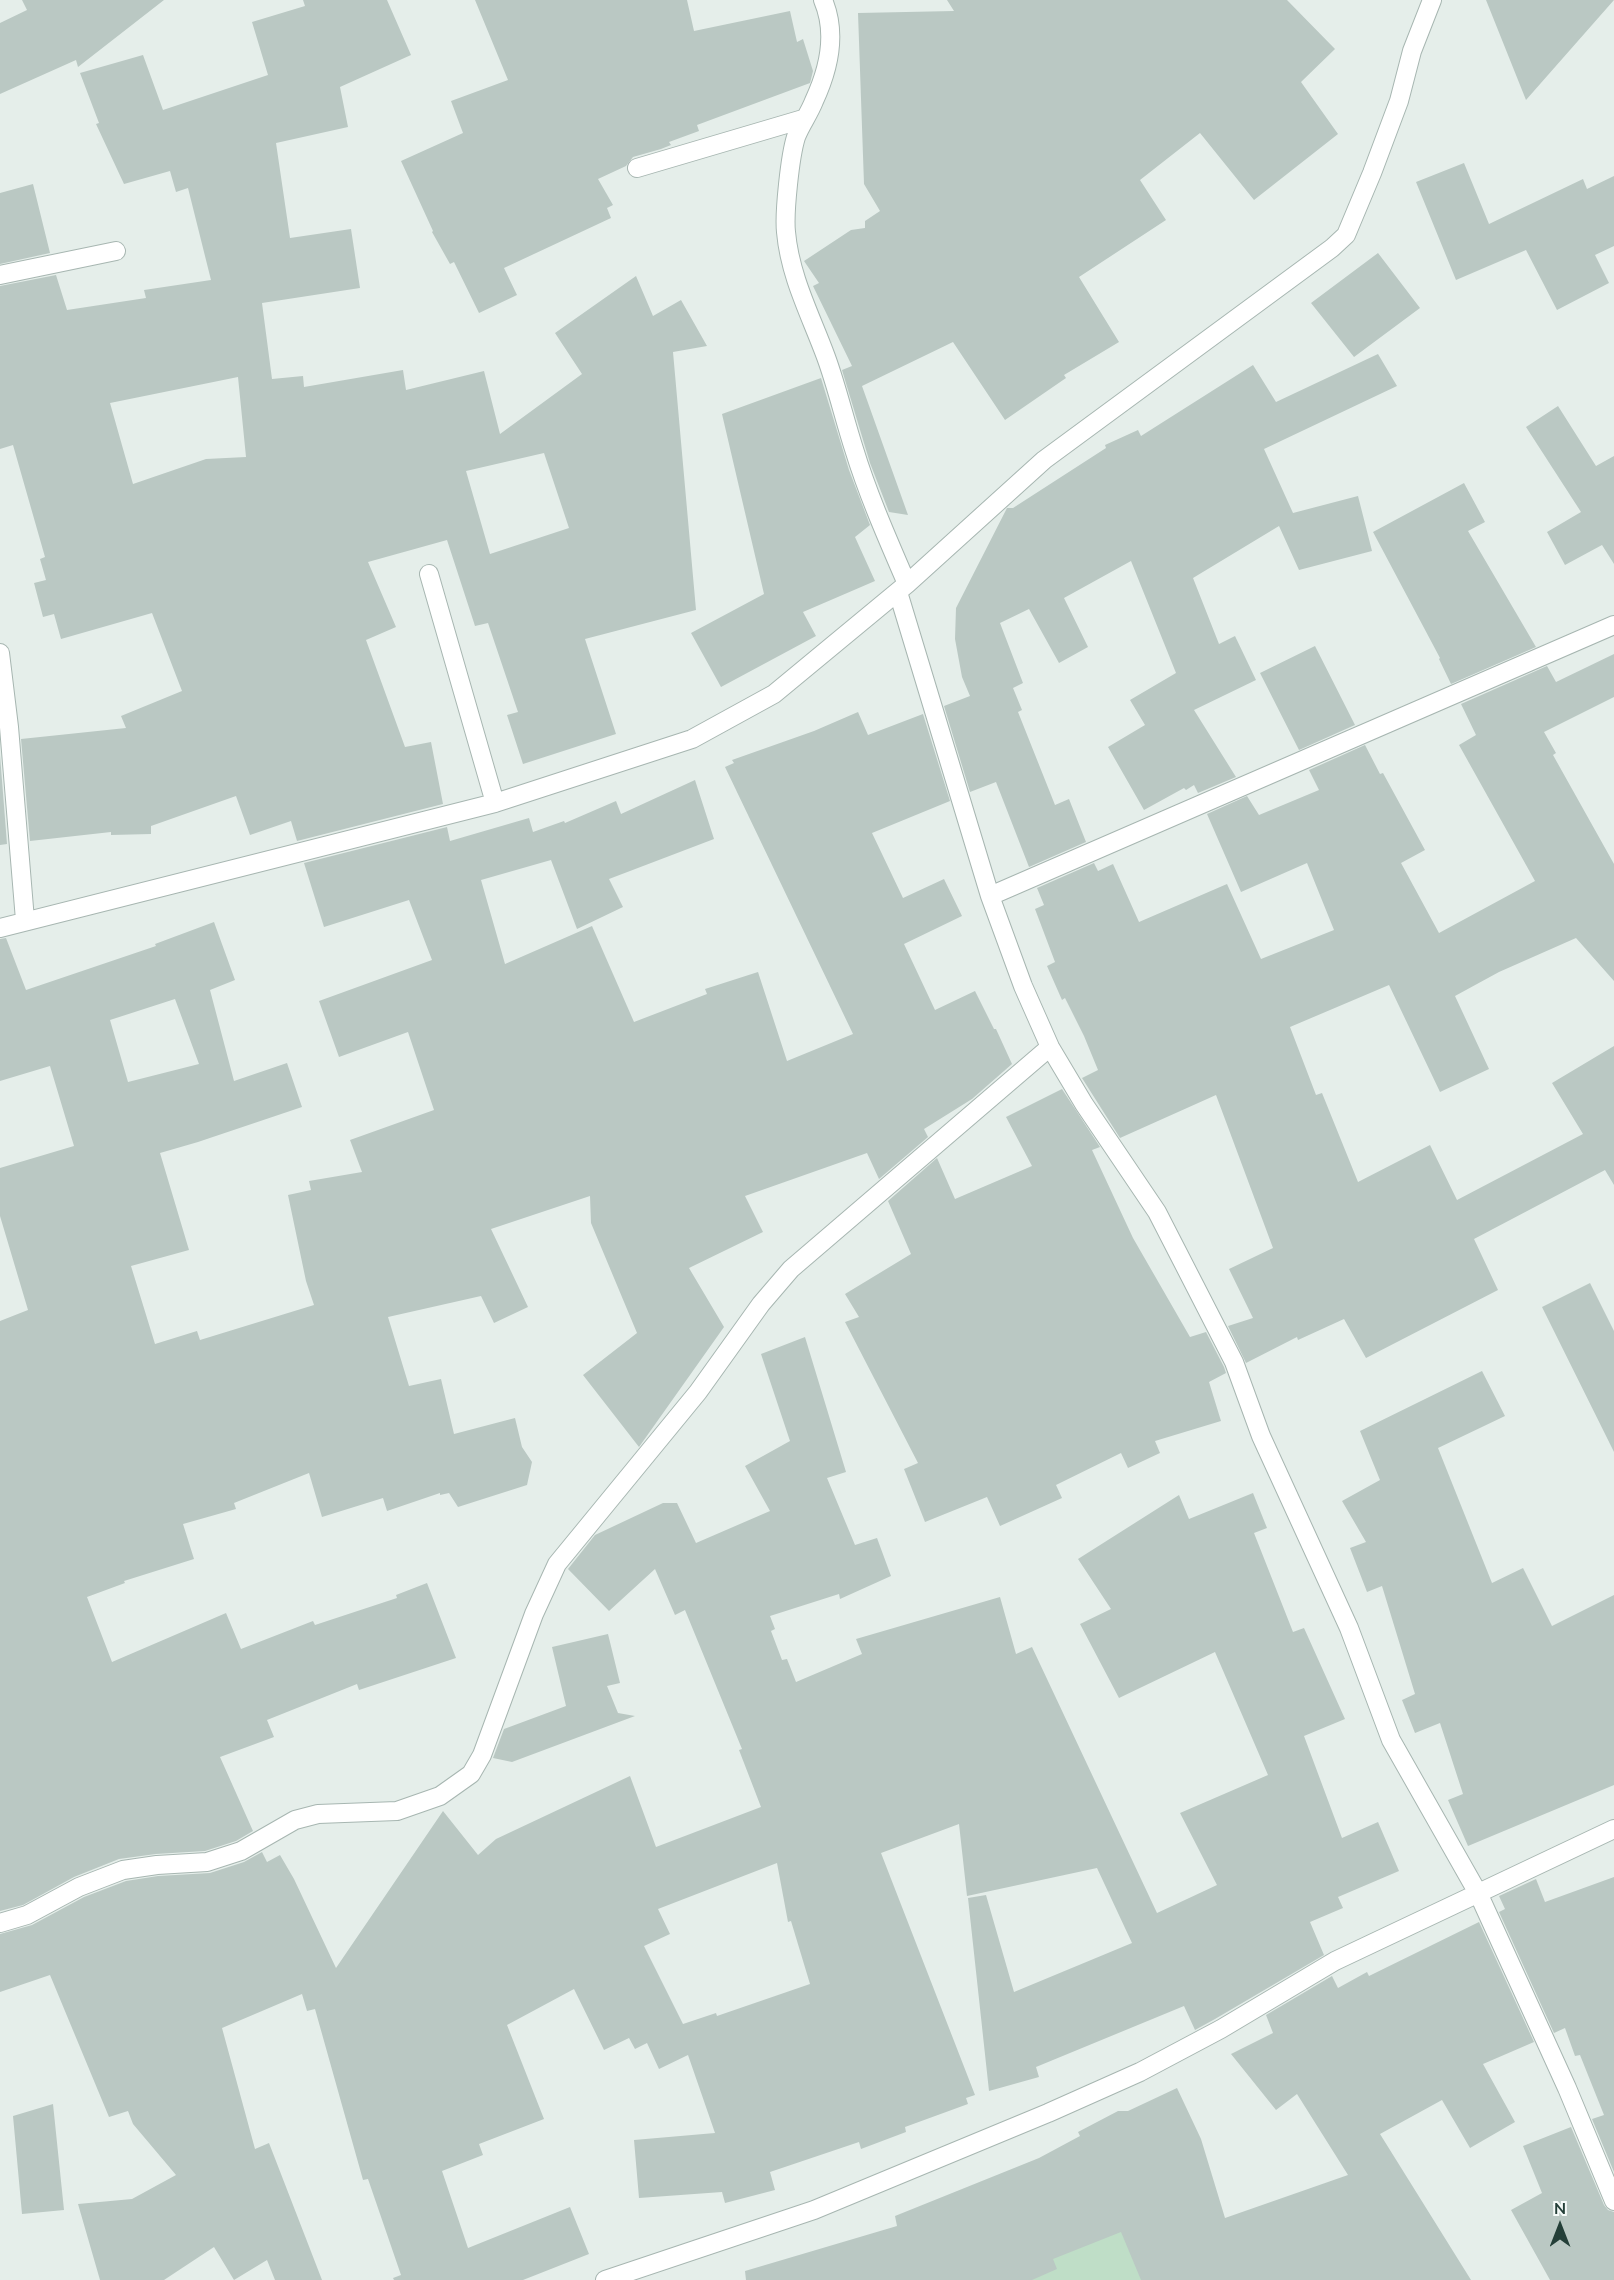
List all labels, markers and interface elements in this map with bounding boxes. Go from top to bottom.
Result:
north arrow [1530,2196,1590,2256]
text: N [1554,2198,1566,2218]

